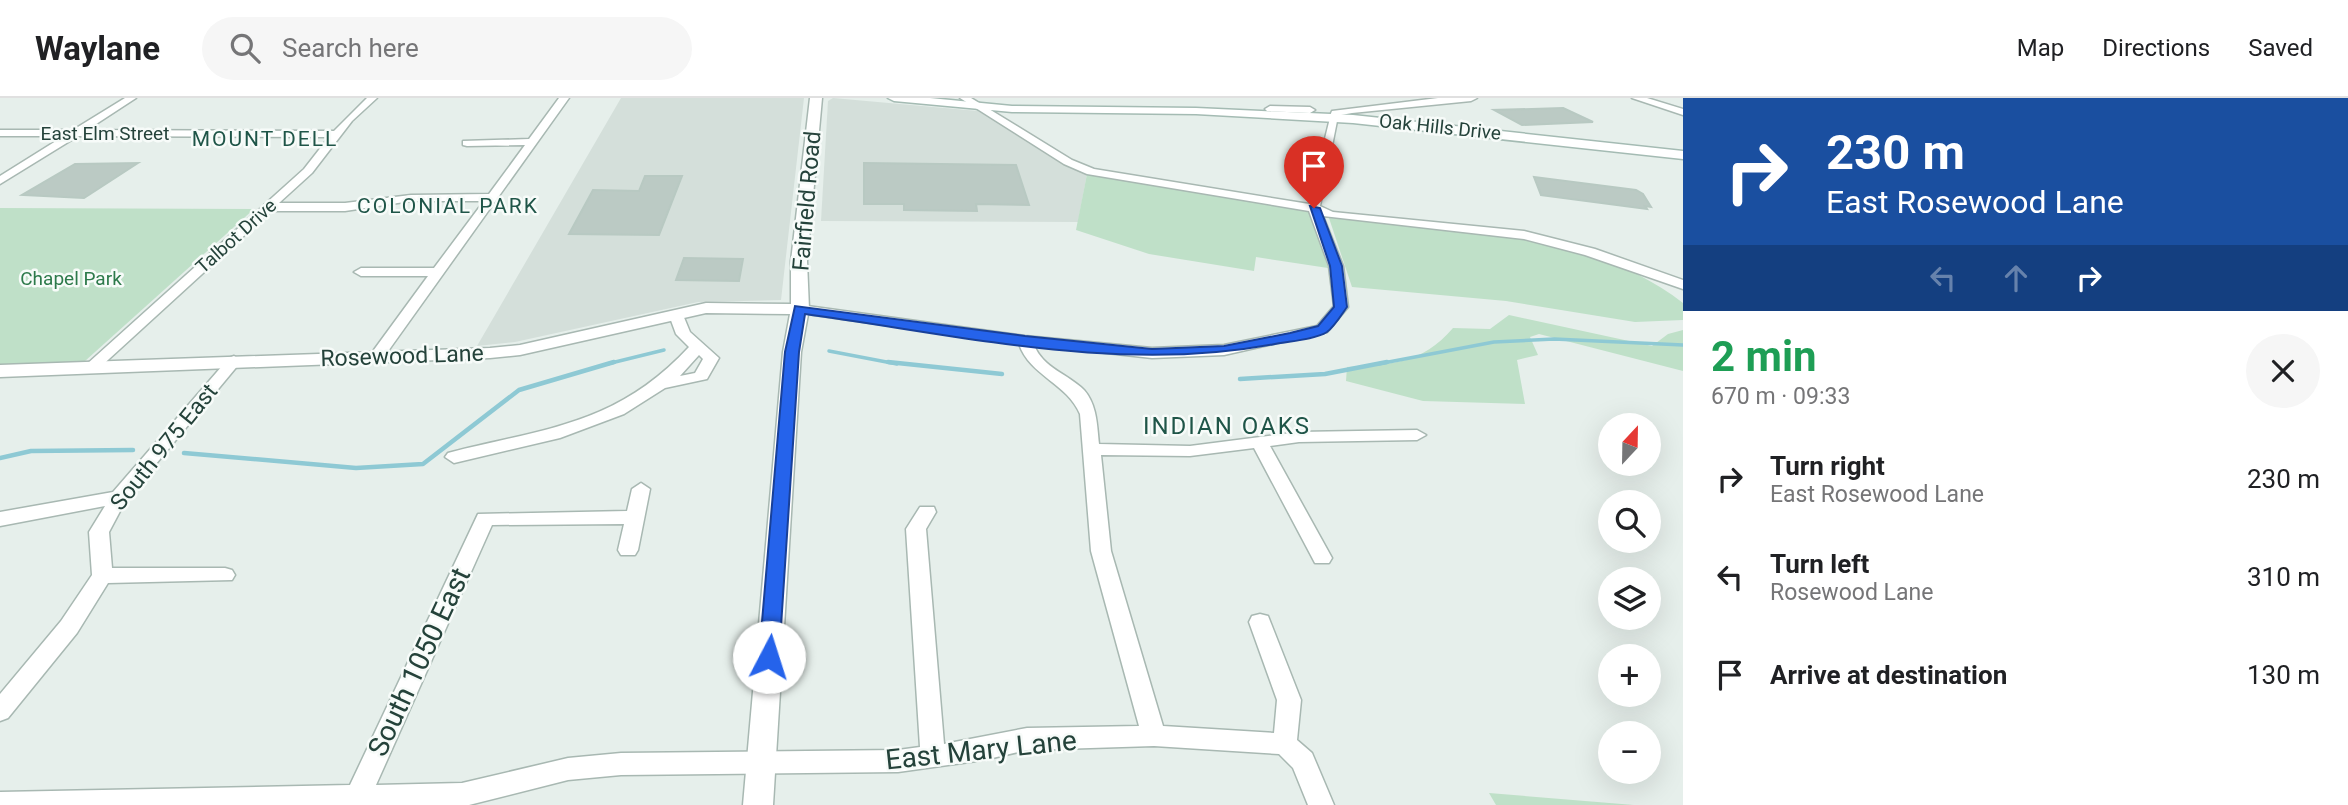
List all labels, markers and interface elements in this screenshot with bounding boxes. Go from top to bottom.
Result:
search box [202,17,692,80]
text: Waylane [35,29,160,68]
icon: search [226,29,264,67]
text: Search here [282,33,419,63]
text: Map [2017,34,2064,62]
text: Directions [2102,34,2210,62]
text: Saved [2248,34,2313,62]
street label: Oak Hills Drive [1378,109,1502,145]
street label: East Elm Street [41,122,169,145]
text: 230 m [1826,124,1965,181]
icon: right [1711,126,1802,217]
district label: MOUNT DELL [192,127,338,151]
street label: Fairfield Road [787,130,827,272]
pin [1284,136,1344,208]
icon: arrive [1295,147,1333,185]
text: East Rosewood Lane [1826,183,2124,221]
street label: Talbot Drive [191,194,281,278]
district label: COLONIAL PARK [357,194,539,218]
icon: left [1924,259,1962,297]
icon: ahead [1997,259,2035,297]
icon: right [2070,259,2108,297]
park label: Chapel Park [20,267,122,290]
text: 2 min [1711,332,1817,381]
button: close [2246,334,2320,408]
street label: Rosewood Lane [320,340,484,372]
street label: South 975 East [105,378,223,516]
text: 670 m · 09:33 [1711,383,1850,410]
district label: INDIAN OAKS [1143,412,1311,440]
north arrow [1598,413,1661,476]
map controls [1598,413,1661,784]
text: Turn right [1770,451,1885,481]
icon: right [1711,460,1749,498]
text: 230 m [2247,464,2320,494]
text: East Rosewood Lane [1770,481,1984,508]
button: search [1598,490,1661,553]
text: Turn left [1770,549,1869,579]
icon: left [1711,558,1749,596]
street label: South 1050 East [361,562,477,762]
text: 310 m [2247,562,2320,592]
button: layers [1598,567,1661,630]
text: Rosewood Lane [1770,579,1933,606]
position arrow [732,620,806,694]
button: + [1598,644,1661,707]
icon: arrive [1711,656,1749,694]
text: Arrive at destination [1770,660,2007,690]
text: 130 m [2247,660,2320,690]
button: − [1598,721,1661,784]
street label: East Mary Lane [884,724,1078,776]

